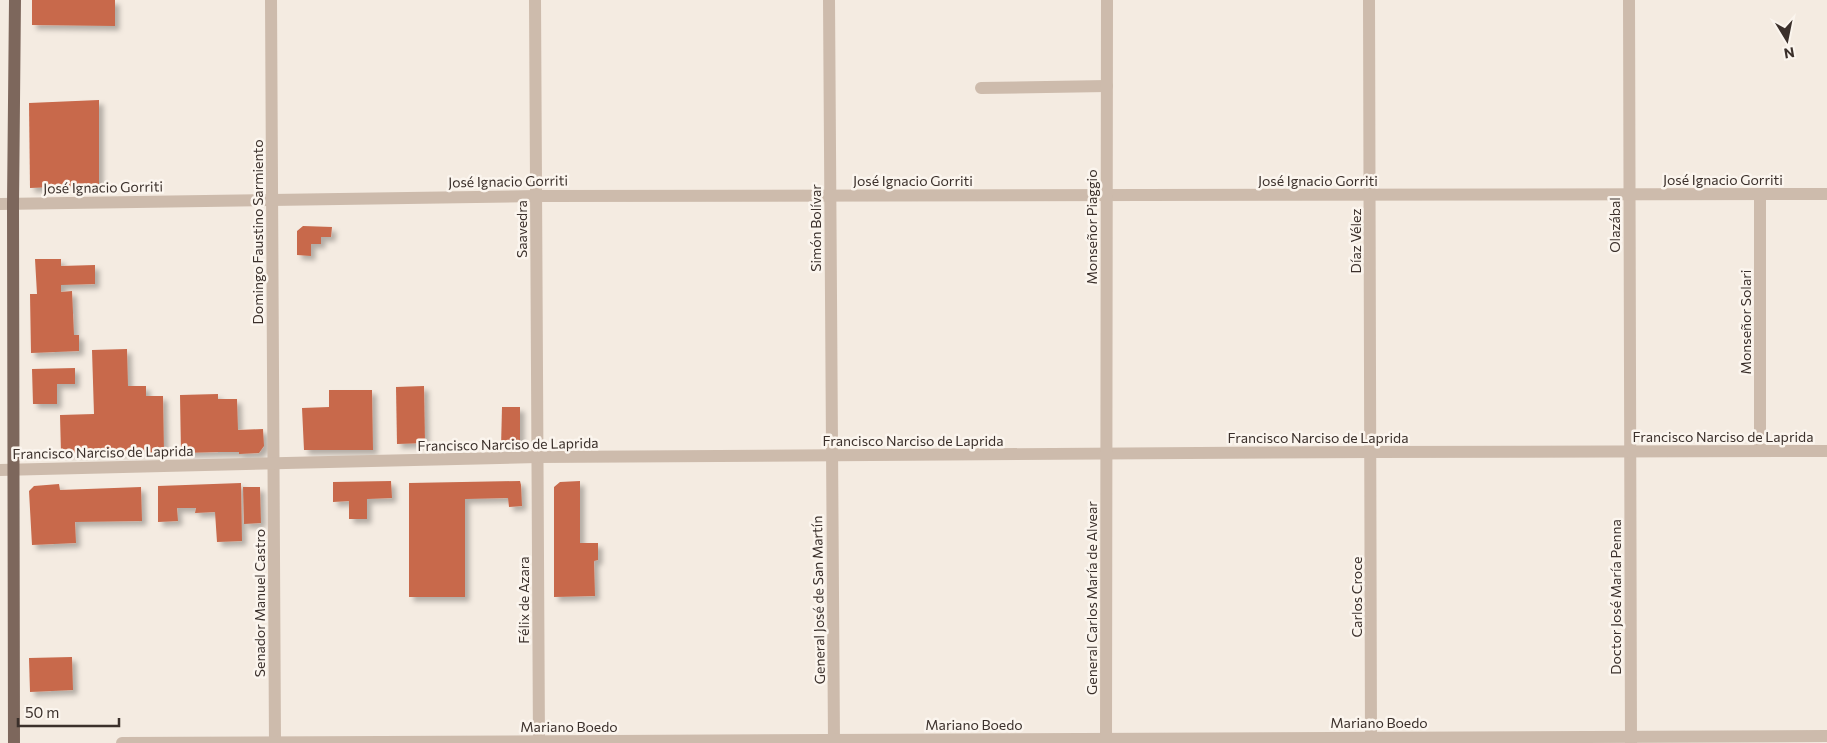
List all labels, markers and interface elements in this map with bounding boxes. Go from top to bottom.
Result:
north arrow [1762,15,1812,65]
text: N [1783,44,1796,63]
street label: Domingo Faustino Sarmiento [249,140,266,324]
street label: Monseñor Piaggio [1083,169,1100,285]
street label: José Ignacio Gorriti [448,171,568,191]
street label: José Ignacio Gorriti [1663,171,1783,188]
street label: José Ignacio Gorriti [853,172,973,189]
street label: José Ignacio Gorriti [1258,172,1378,189]
street label: José Ignacio Gorriti [43,177,163,197]
street label: Simón Bolívar [807,184,824,272]
street label: Olazábal [1606,197,1623,253]
street label: Saavedra [513,200,530,258]
street label: Díaz Vélez [1347,209,1364,273]
street label: Monseñor Solari [1737,270,1754,374]
street label: Francisco Narciso de Laprida [1632,428,1814,445]
street label: Francisco Narciso de Laprida [1227,429,1409,446]
street label: Francisco Narciso de Laprida [822,432,1004,449]
street label: Francisco Narciso de Laprida [417,434,599,454]
street label: Francisco Narciso de Laprida [12,442,194,462]
street label: General Carlos María de Alvear [1083,501,1100,695]
street label: General José de San Martín [808,515,828,685]
street label: Doctor José María Penna [1607,519,1624,675]
street label: Senador Manuel Castro [251,529,268,677]
street label: Félix de Azara [515,556,532,644]
street label: Carlos Croce [1348,557,1365,637]
scale bar [18,696,119,728]
text: 50 m [25,703,59,721]
street label: Mariano Boedo [1330,714,1428,731]
street label: Mariano Boedo [925,716,1023,733]
street label: Mariano Boedo [520,718,618,735]

